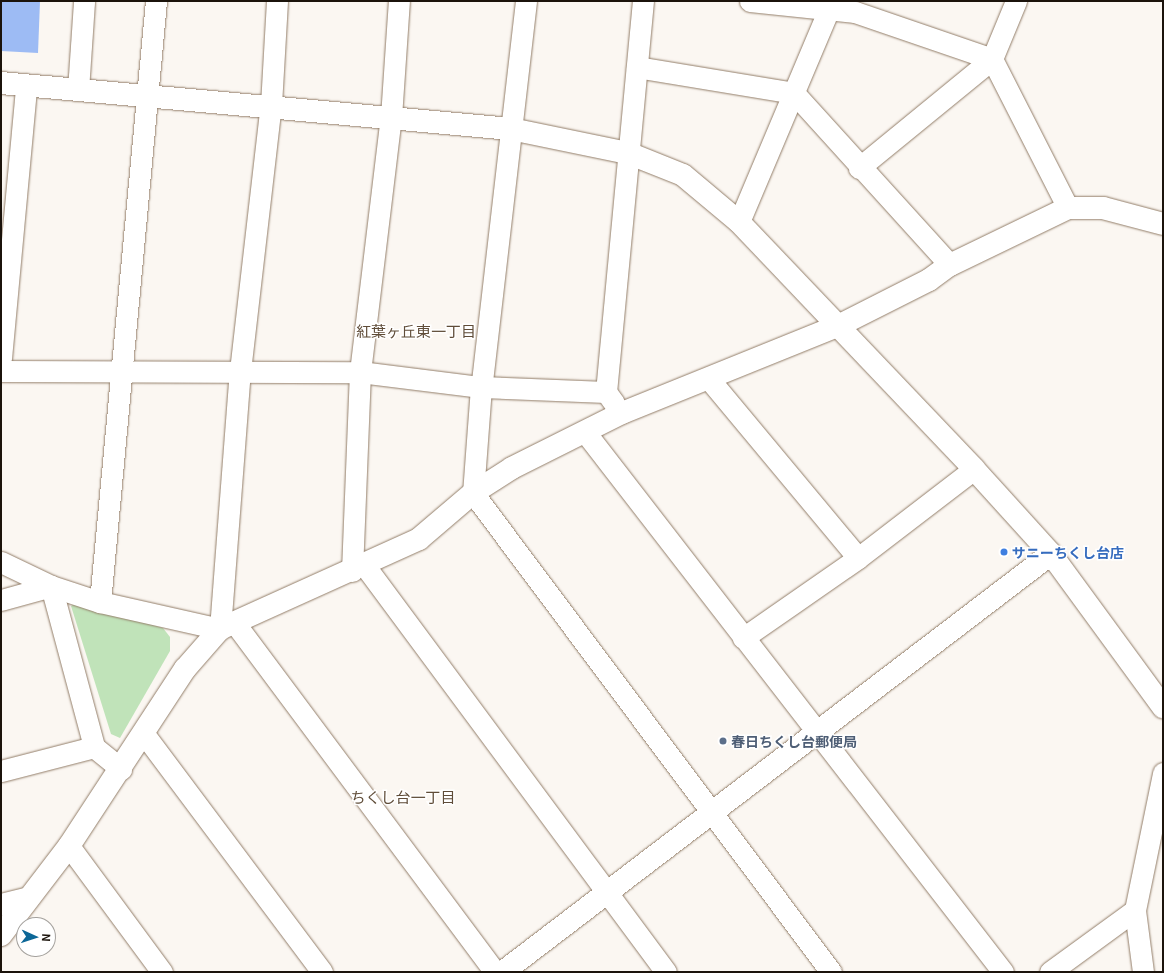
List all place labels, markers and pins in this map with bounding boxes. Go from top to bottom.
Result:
place label: サニーちくし台店 [1012,544,1124,560]
marker: サニーちくし台店 [999,547,1009,557]
place label: 春日ちくし台郵便局 [731,733,857,749]
marker: 春日ちくし台郵便局 [718,736,728,746]

